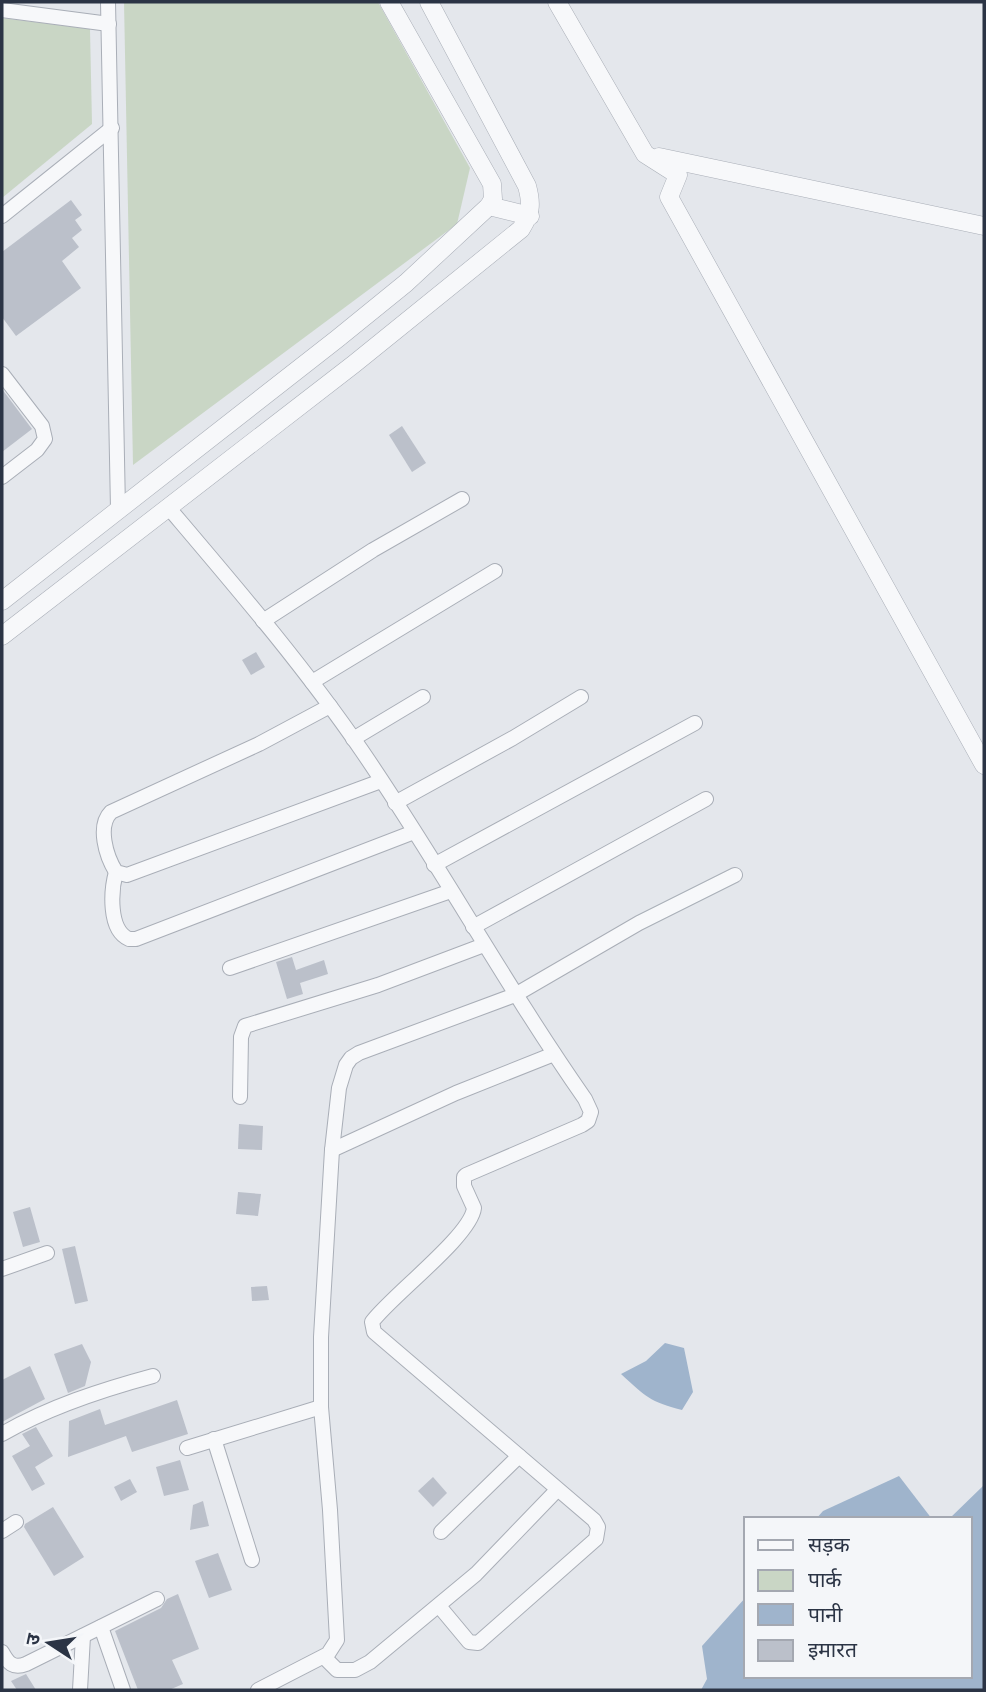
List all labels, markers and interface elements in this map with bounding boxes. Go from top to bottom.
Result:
legend [744,1517,972,1678]
text: सड़क [808,1533,850,1557]
text: पार्क [808,1568,842,1592]
text: पानी [808,1603,843,1627]
north arrow [14,1608,84,1678]
text: उ [21,1631,45,1647]
text: इमारत [808,1638,858,1662]

